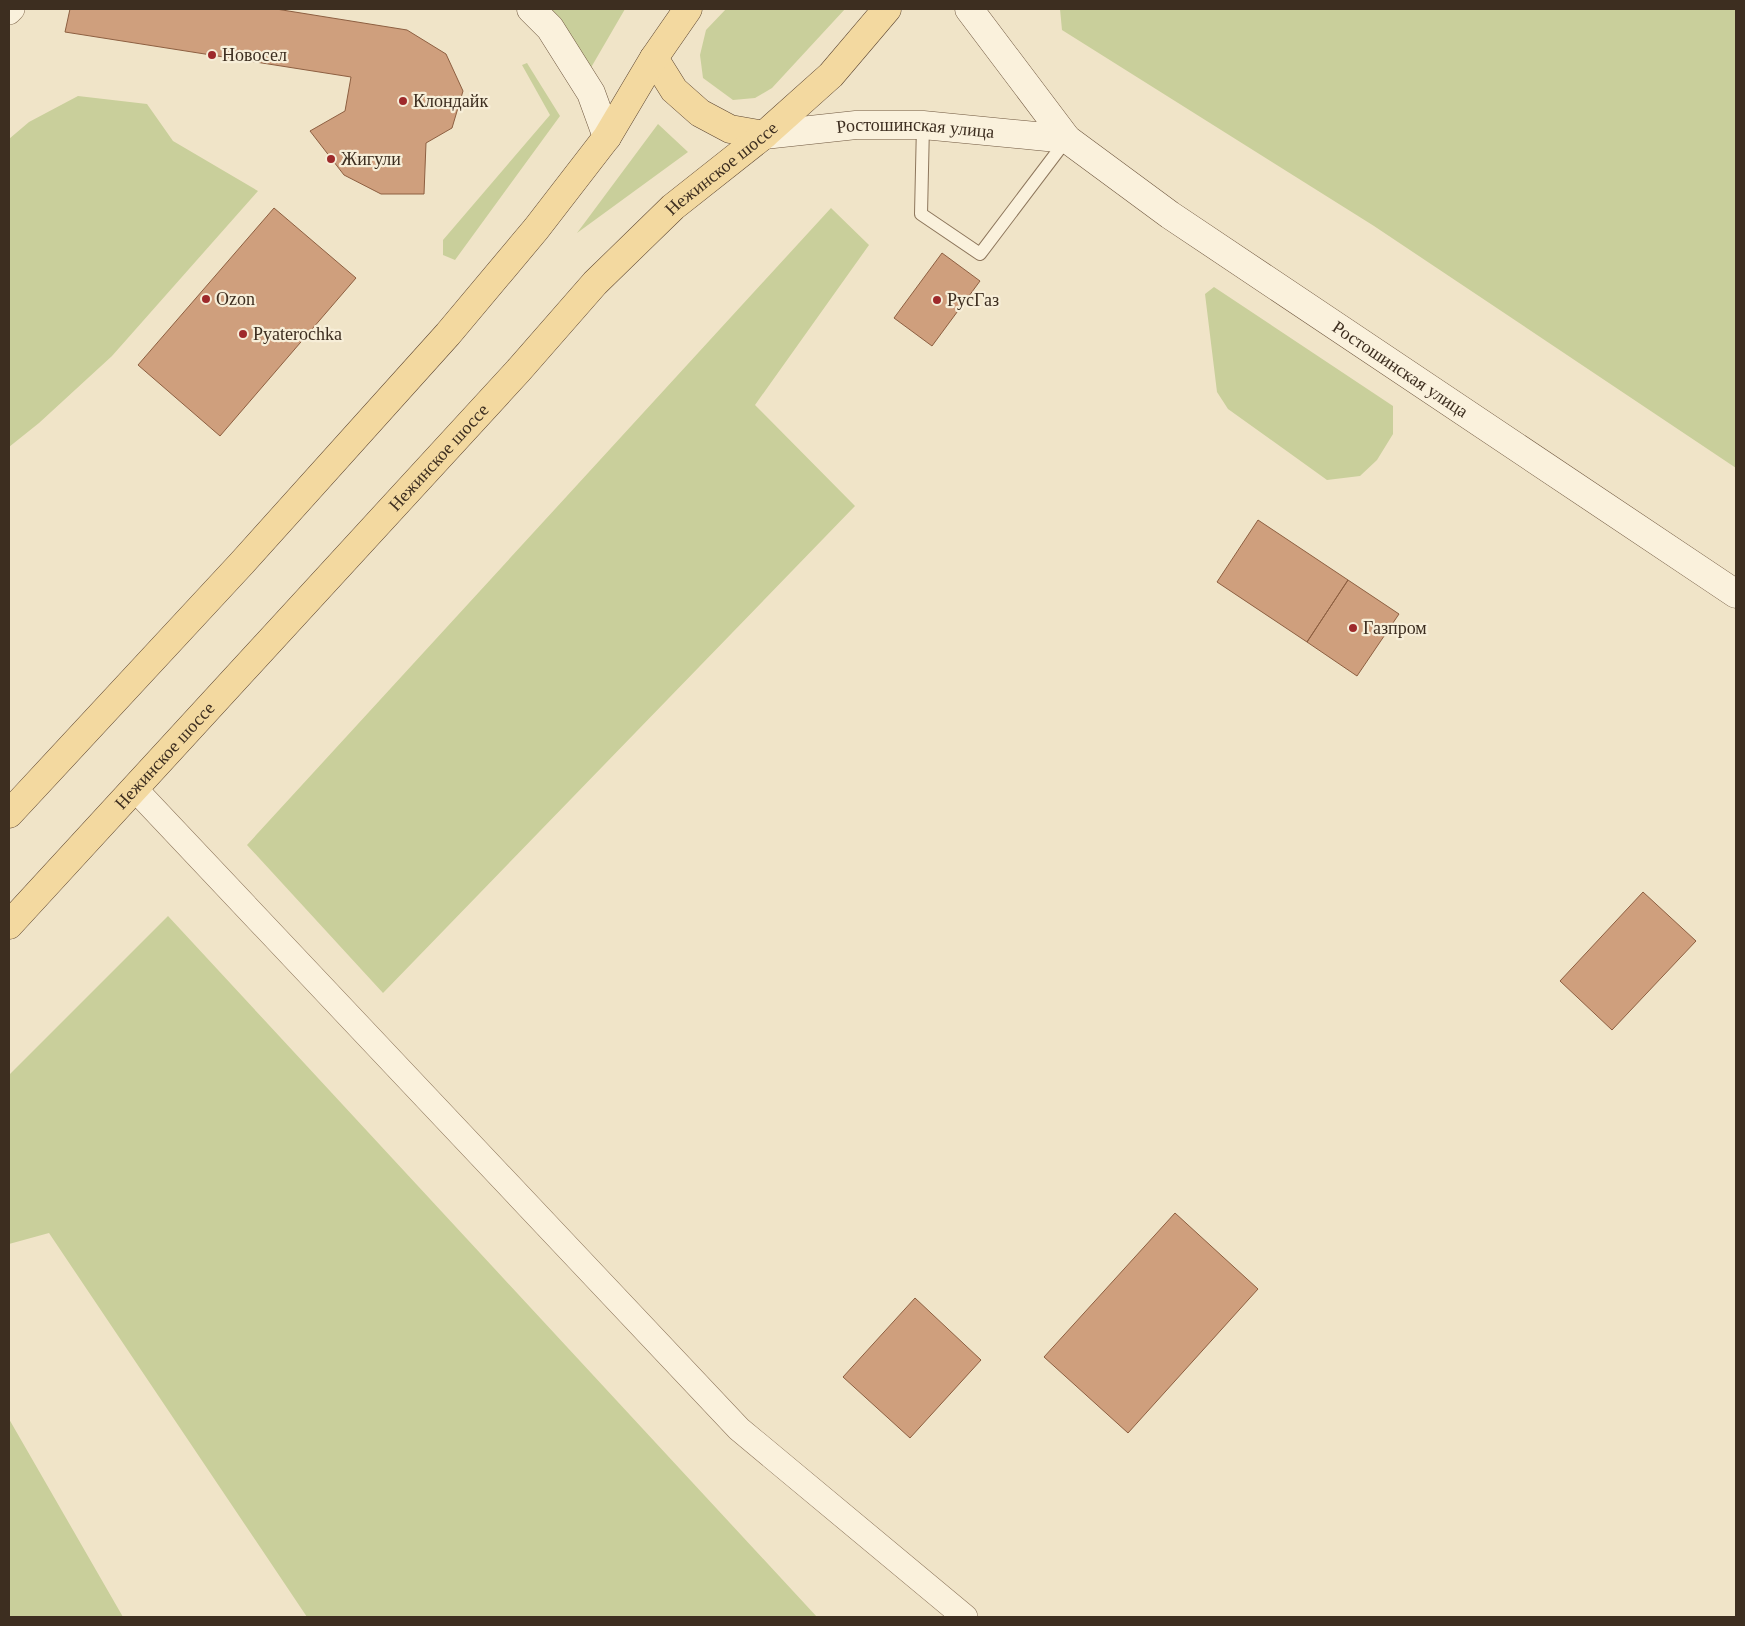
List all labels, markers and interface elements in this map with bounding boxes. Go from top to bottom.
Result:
place label: Новосел [222,45,287,65]
marker: Новосел [206,49,218,61]
place label: Клондайк [413,91,488,111]
marker: Клондайк [397,95,409,107]
street label: Ростошинская улица [835,115,995,142]
street label: Нежинское шоссе [661,118,782,219]
place label: Жигули [341,149,401,169]
marker: Жигули [325,153,337,165]
place label: Ozon [216,289,255,309]
place label: РусГаз [947,290,999,310]
marker: Ozon [200,293,212,305]
marker: РусГаз [931,294,943,306]
street label: Ростошинская улица [1329,317,1472,422]
place label: Pyaterochka [253,324,342,344]
marker: Pyaterochka [237,328,249,340]
street label: Нежинское шоссе [385,400,493,515]
place label: Газпром [1363,618,1427,638]
marker: Газпром [1347,622,1359,634]
street label: Нежинское шоссе [111,698,219,813]

